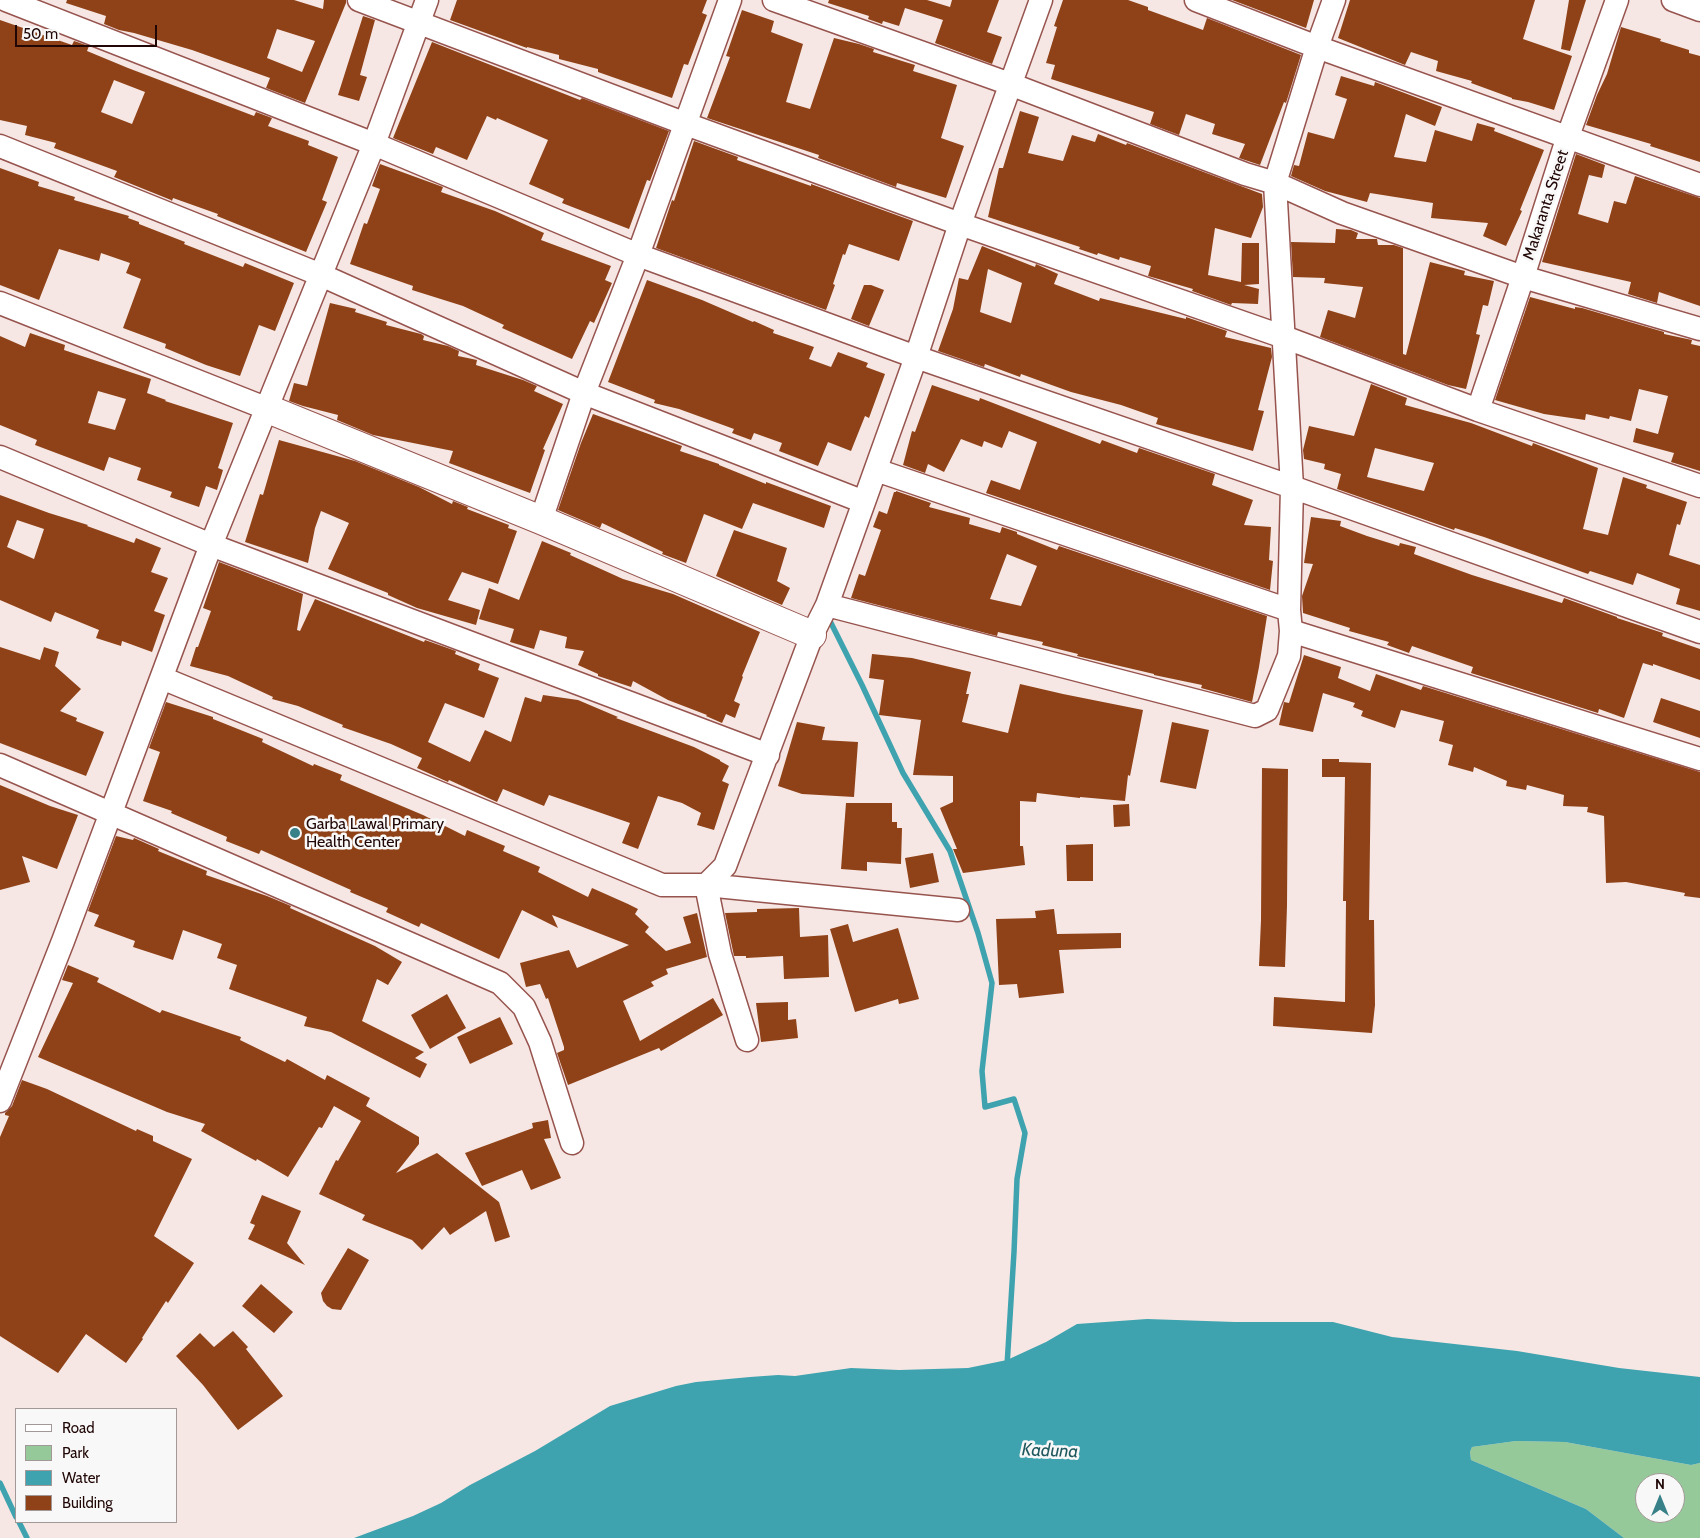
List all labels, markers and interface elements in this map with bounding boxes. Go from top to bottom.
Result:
scale bar [18,15,160,47]
text: 50 m [23,25,58,43]
street label: Makaranta Street [1519,148,1573,262]
place label: Garba Lawal Primary Health Center [306,814,444,852]
marker: Garba Lawal Primary Health Center [288,826,302,840]
legend [15,1408,178,1523]
text: Road [62,1419,95,1437]
water label: Kaduna [1021,1439,1079,1463]
text: Park [62,1444,89,1462]
text: Water [62,1469,100,1487]
north arrow [1635,1473,1685,1523]
text: N [1655,1475,1665,1493]
text: Building [62,1494,113,1512]

